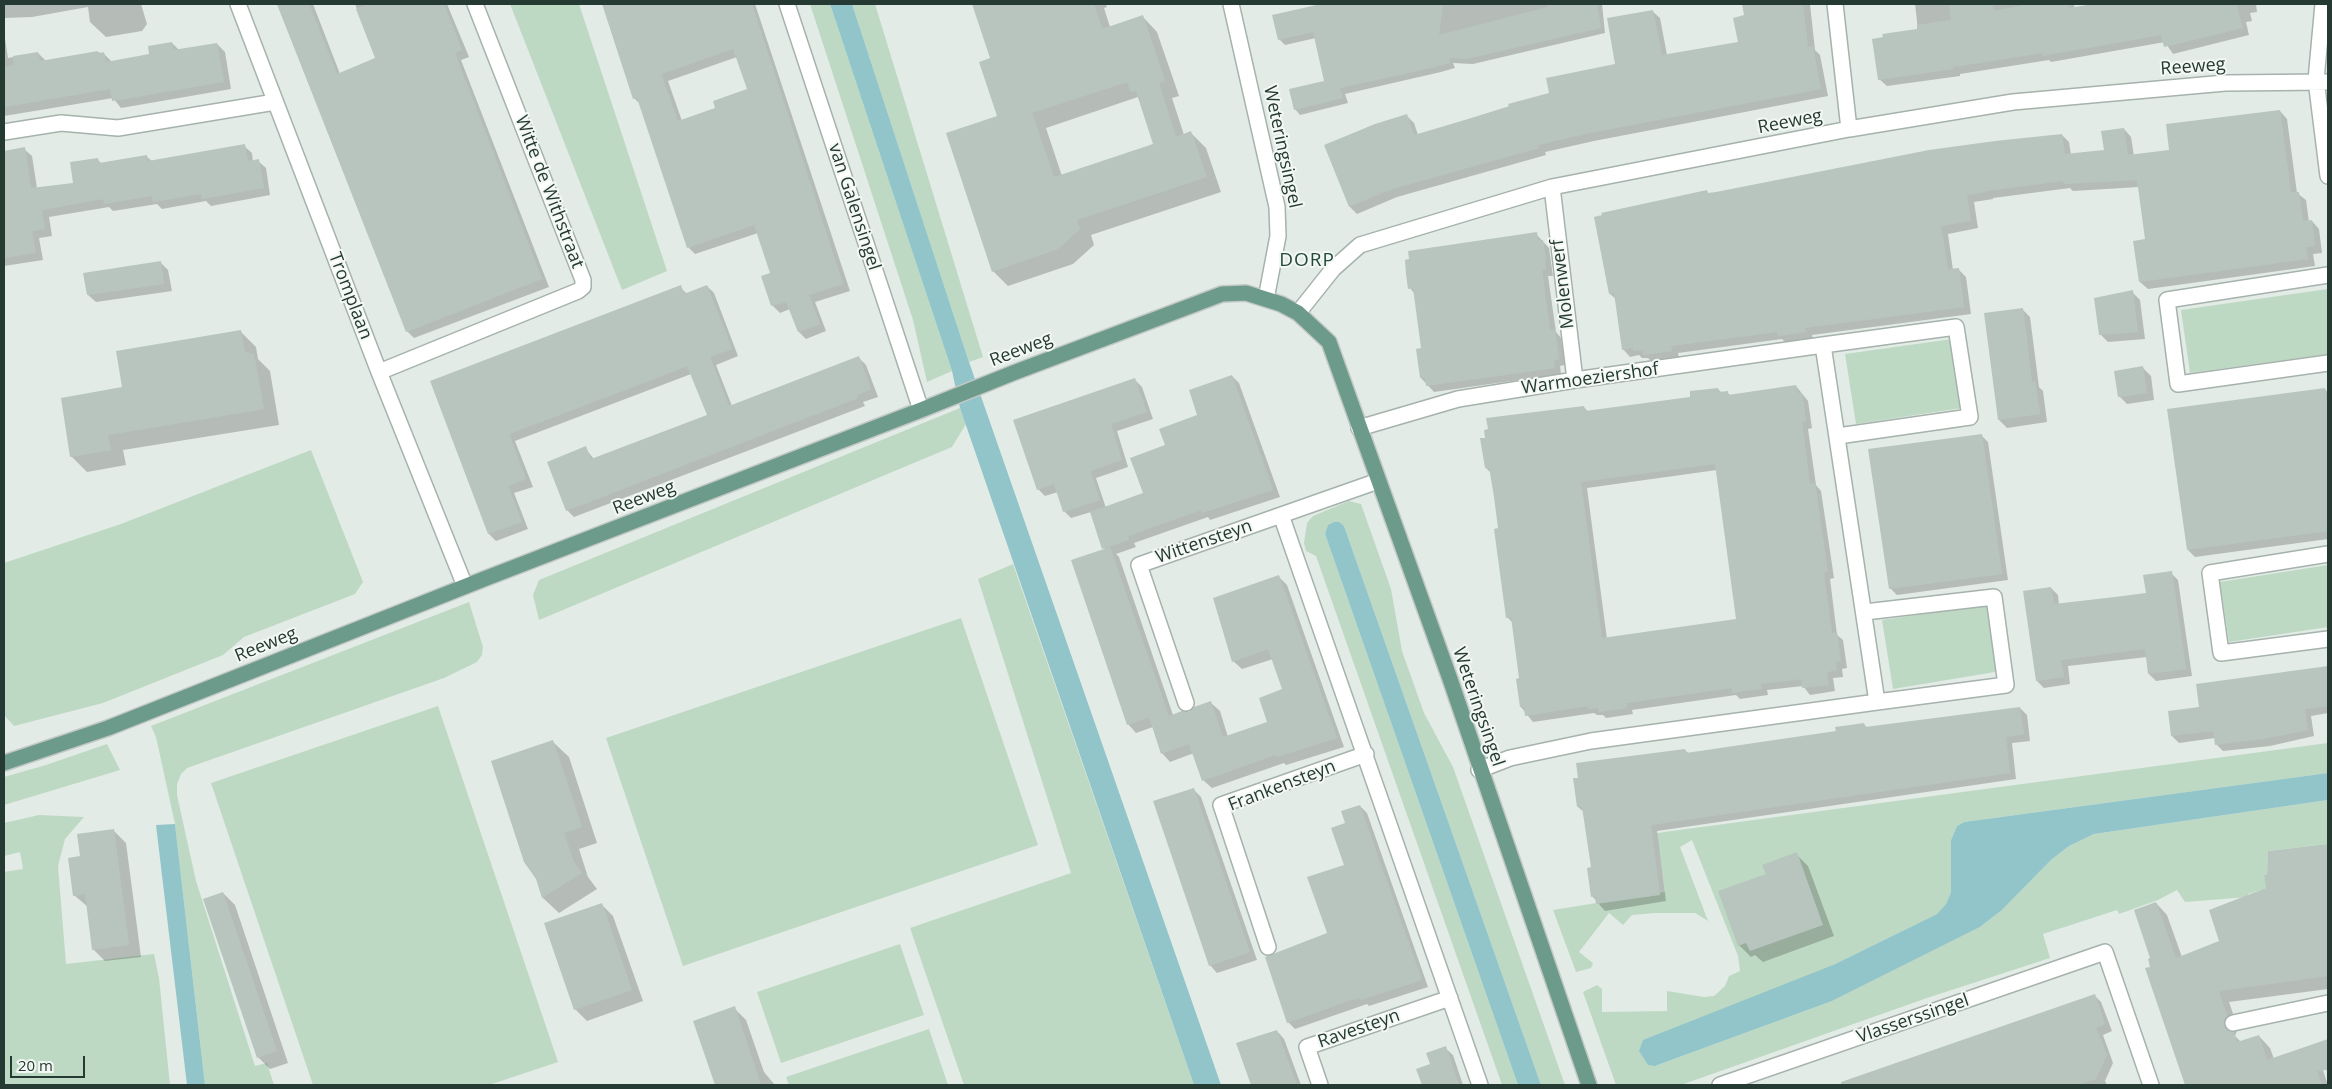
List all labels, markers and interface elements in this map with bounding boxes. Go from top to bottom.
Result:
street label: Reeweg [2160,54,2226,80]
street label: Weteringsingel [1258,84,1306,210]
street label: Reeweg [1756,105,1824,139]
street label: Witte de Withstraat [510,113,588,271]
street label: van Galensingel [823,141,885,273]
street label: Molenwerf [1547,238,1579,330]
street label: Tromplaan [324,249,376,343]
district label: DORP [1279,250,1335,272]
street label: Reeweg [987,328,1055,372]
street label: Warmoeziershof [1520,359,1660,399]
street label: Reeweg [610,476,678,520]
street label: Wittensteyn [1153,515,1255,569]
street label: Reeweg [232,623,300,667]
street label: Weteringsingel [1448,645,1508,769]
street label: Frankensteyn [1225,756,1339,816]
street label: Vlasserssingel [1854,990,1972,1048]
street label: Ravesteyn [1315,1005,1403,1053]
scale bar [12,1046,88,1078]
text: 20 m [18,1055,53,1075]

